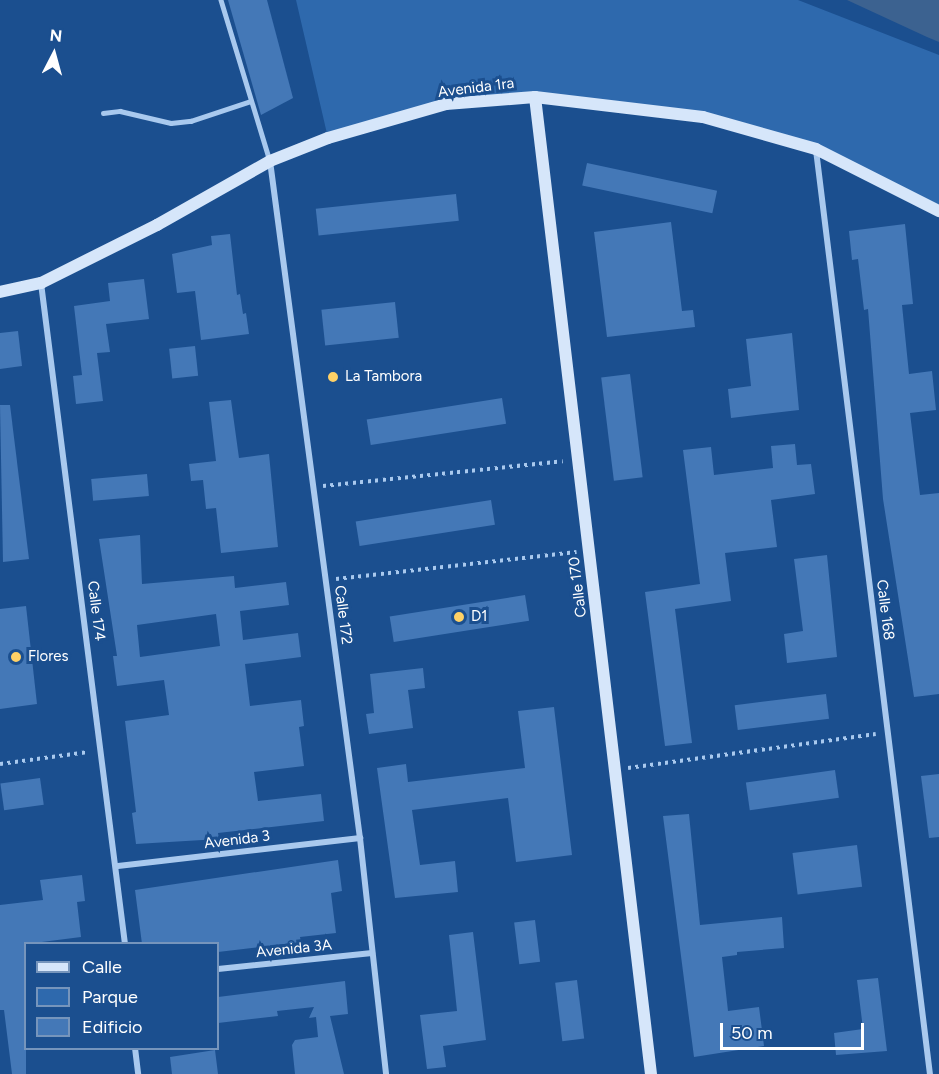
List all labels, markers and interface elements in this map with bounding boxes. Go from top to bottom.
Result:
north arrow [24,24,84,84]
text: N [49,26,63,46]
street label: Avenida 1ra [437,74,515,102]
place label: La Tambora [345,368,422,386]
marker: La Tambora [326,370,340,384]
street label: Calle 170 [565,556,591,618]
street label: Calle 168 [872,579,898,641]
street label: Calle 174 [83,580,109,642]
street label: Calle 172 [330,584,356,646]
place label: D1 [471,608,488,626]
marker: D1 [452,610,466,624]
place label: Flores [28,648,68,666]
marker: Flores [9,650,23,664]
street label: Avenida 3 [203,827,271,853]
street label: Avenida 3A [255,936,333,962]
legend [24,942,219,1050]
text: Calle [82,956,122,978]
text: Parque [82,986,138,1008]
scale bar [723,1011,867,1049]
text: Edificio [82,1016,143,1038]
text: 50 m [731,1022,773,1044]

